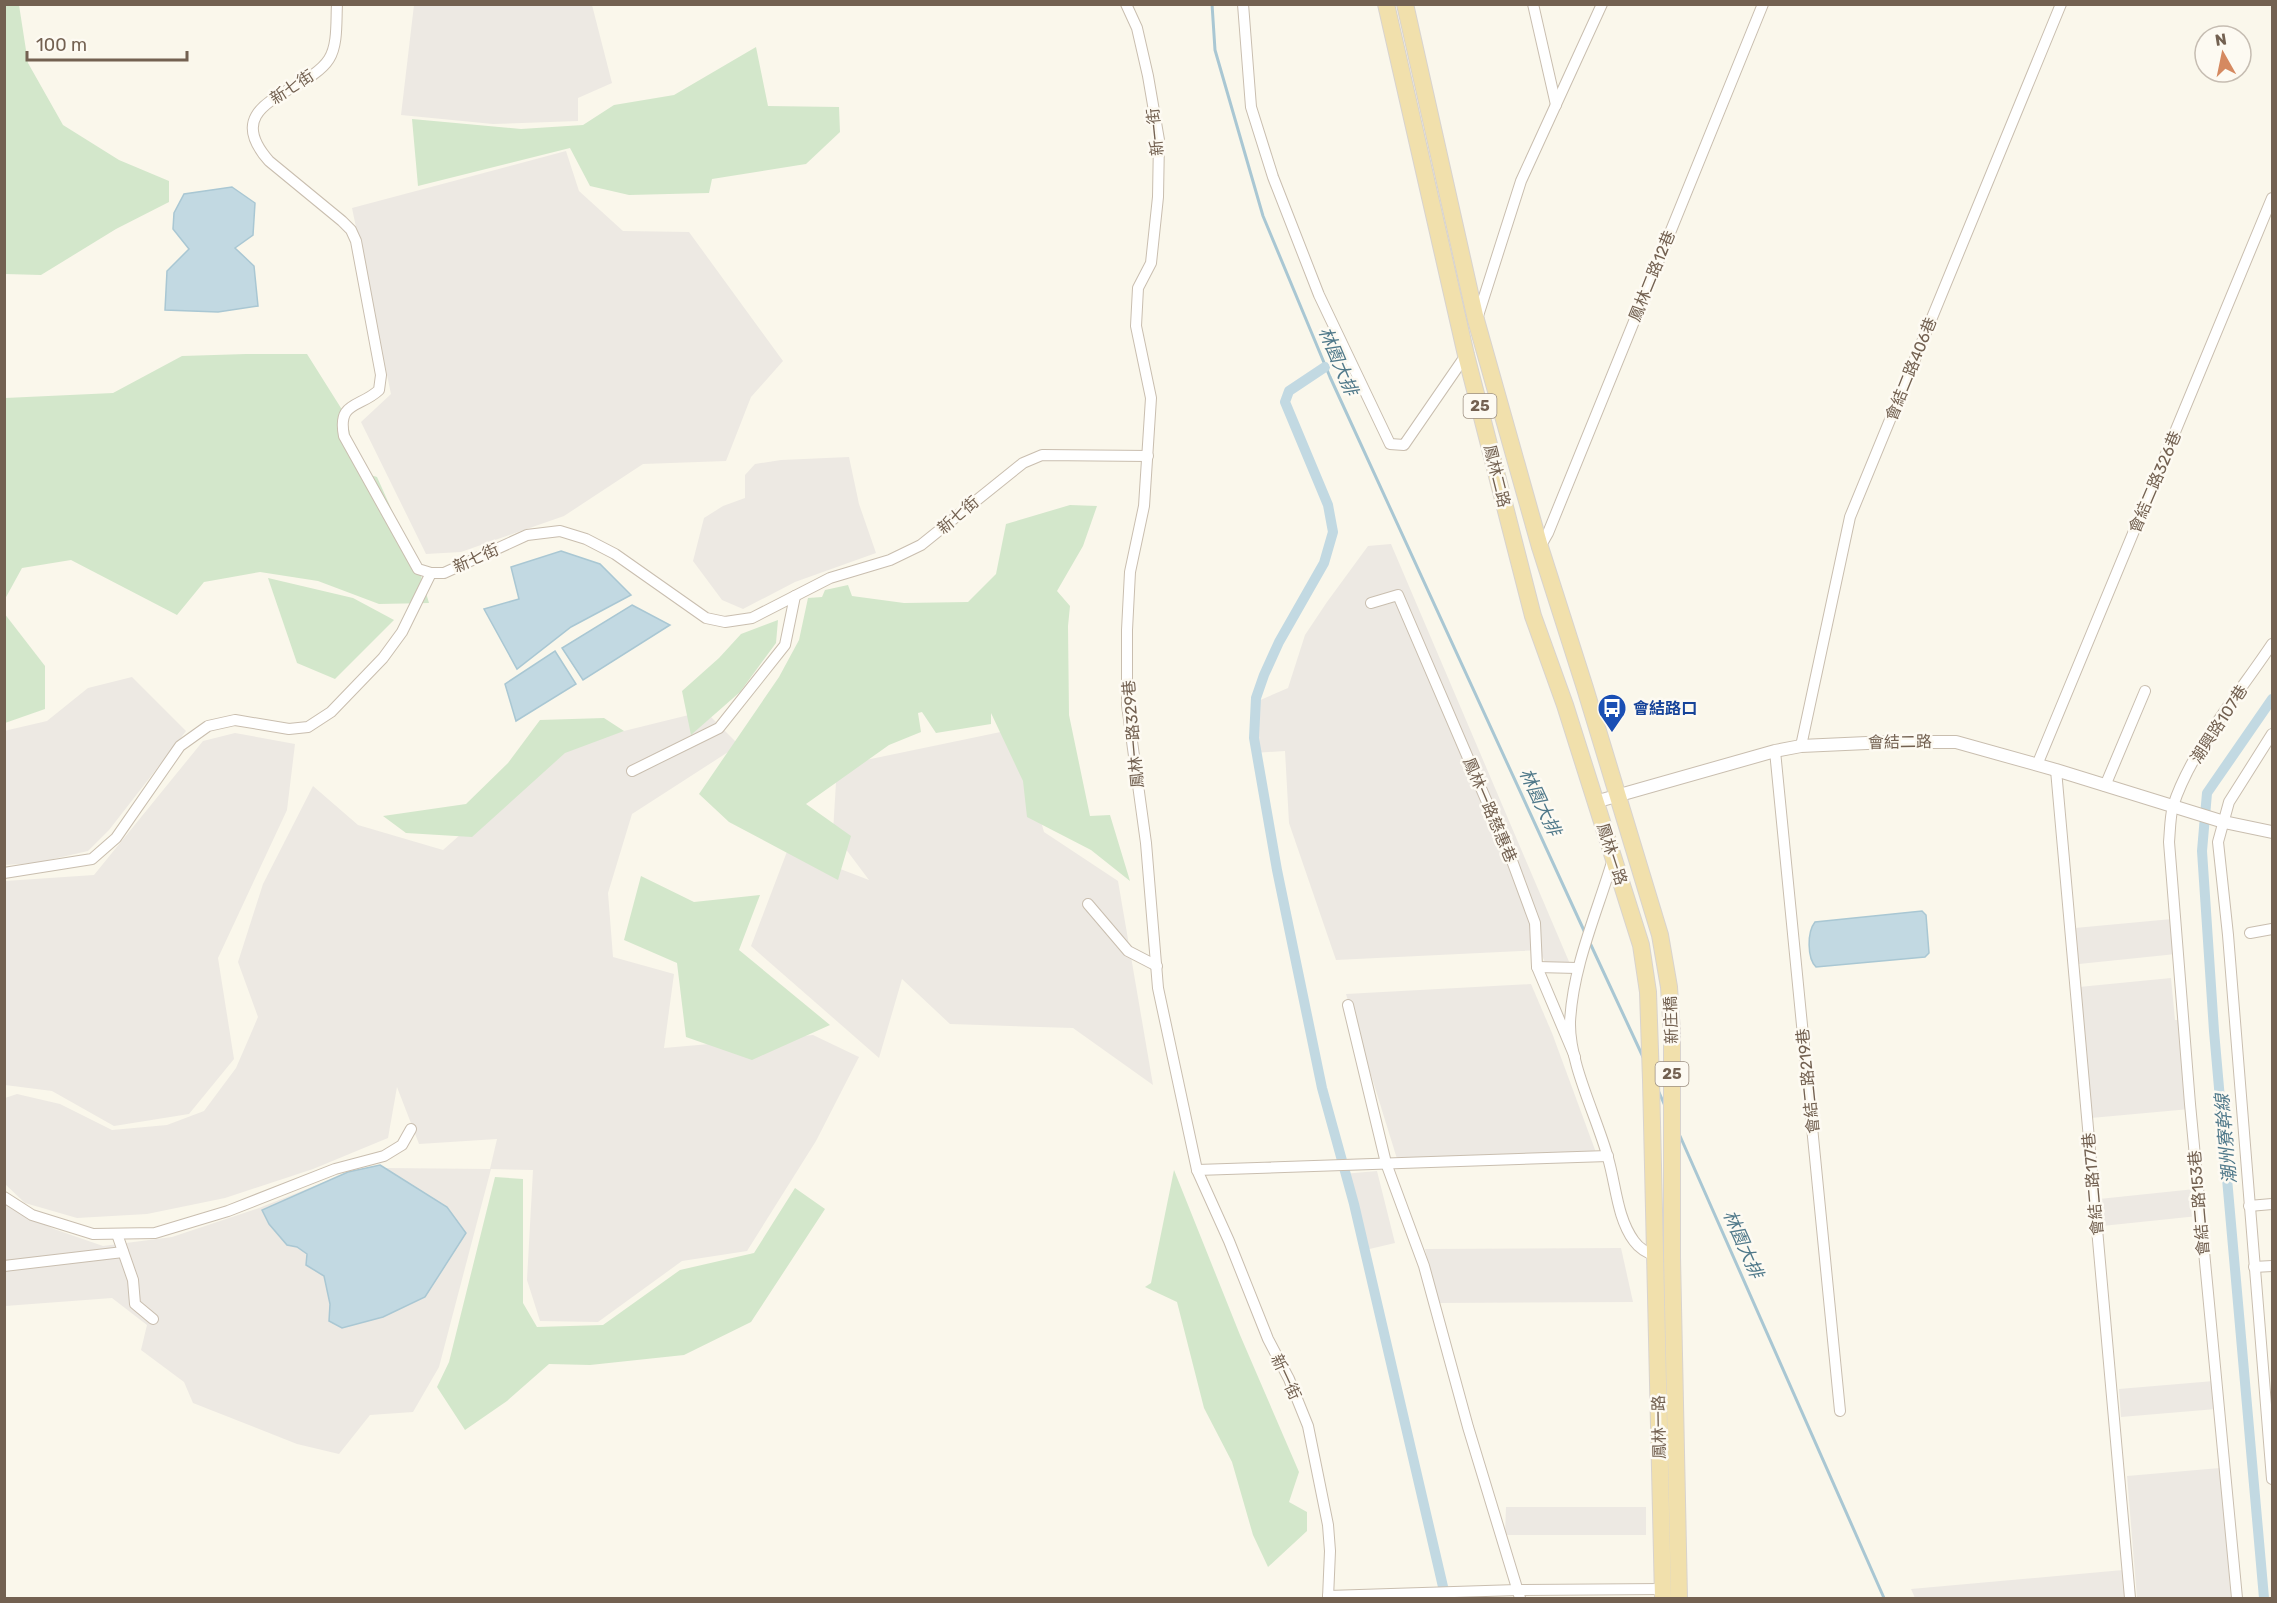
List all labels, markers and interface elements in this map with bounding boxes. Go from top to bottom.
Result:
scale bar [27,24,188,62]
north arrow [2193,24,2253,84]
text: N [2214,29,2228,50]
text: 100 m [36,34,87,56]
street label: 新七街 [267,66,317,108]
street label: 新一街 [1143,107,1167,157]
street label: 鳳林二路12巷 [1625,228,1679,324]
street label: 會結二路406巷 [1882,315,1940,423]
water label: 林園大排 [1314,324,1363,400]
road number: 25 [1464,394,1496,418]
street label: 會結二路326巷 [2125,428,2185,536]
street label: 鳳林二路 [1480,443,1514,509]
street label: 新七街 [934,492,982,538]
street label: 新七街 [450,540,502,576]
street label: 鳳林一路329巷 [1119,679,1147,789]
street label: 潮興路107巷 [2187,681,2251,767]
bus stop icon: 會結路口 [1596,692,1628,734]
place label: 會結路口 [1633,699,1697,718]
street label: 會結二路 [1868,732,1932,752]
street label: 鳳林一路慈惠巷 [1459,755,1521,865]
water label: 林園大排 [1515,765,1566,841]
street label: 鳳林一路 [1593,821,1631,887]
street label: 新庄橋 [1661,996,1681,1044]
street label: 會結二路219巷 [1793,1027,1823,1135]
road number: 25 [1656,1062,1688,1086]
water label: 潮州寮幹線 [2211,1091,2241,1185]
street label: 會結二路177巷 [2079,1132,2107,1236]
street label: 會結二路153巷 [2185,1149,2213,1257]
water label: 林園大排 [1718,1207,1769,1283]
street label: 新一街 [1267,1351,1305,1403]
street label: 鳳林一路 [1649,1395,1669,1459]

